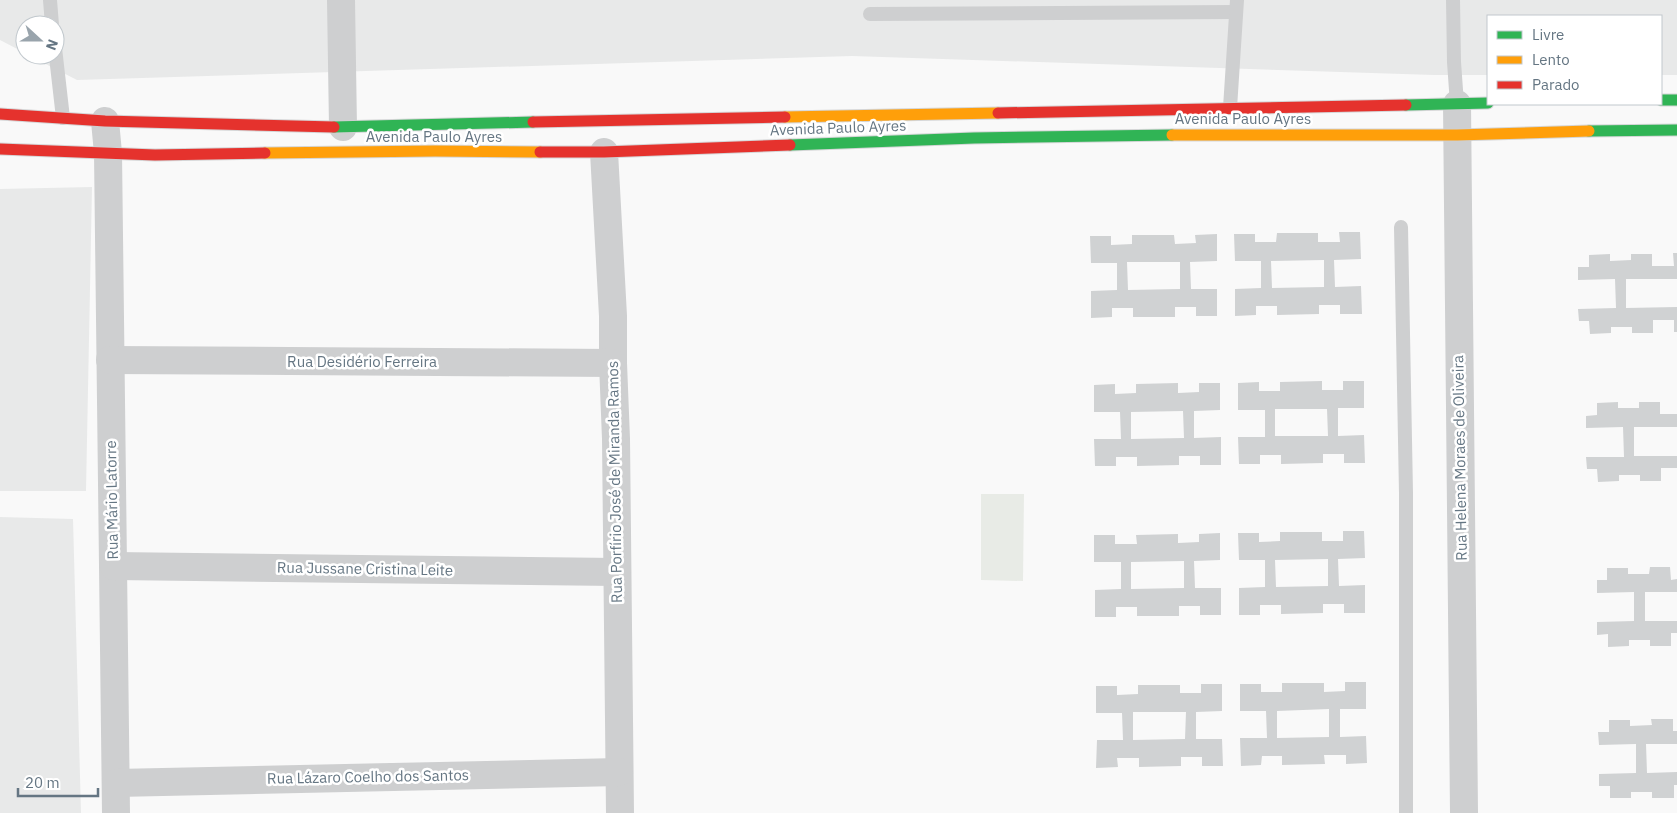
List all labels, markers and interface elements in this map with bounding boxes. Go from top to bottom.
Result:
north arrow [15,15,65,65]
legend [1487,15,1662,105]
text: Livre [1532,25,1564,44]
text: N [42,37,62,53]
text: Lento [1532,50,1570,69]
text: Parado [1532,75,1580,94]
street label: Avenida Paulo Ayres [1175,109,1311,128]
street label: Avenida Paulo Ayres [769,116,907,139]
street label: Avenida Paulo Ayres [366,127,502,146]
street label: Rua Desidério Ferreira [287,352,437,371]
street label: Rua Helena Moraes de Oliveira [1448,355,1471,561]
street label: Rua Porfírio José de Miranda Ramos [603,361,626,603]
street label: Rua Mário Latorre [101,440,122,560]
street label: Rua Jussane Cristina Leite [277,557,453,580]
street label: Rua Lázaro Coelho dos Santos [267,765,469,788]
scale bar [18,766,98,798]
text: 20 m [25,773,60,792]

